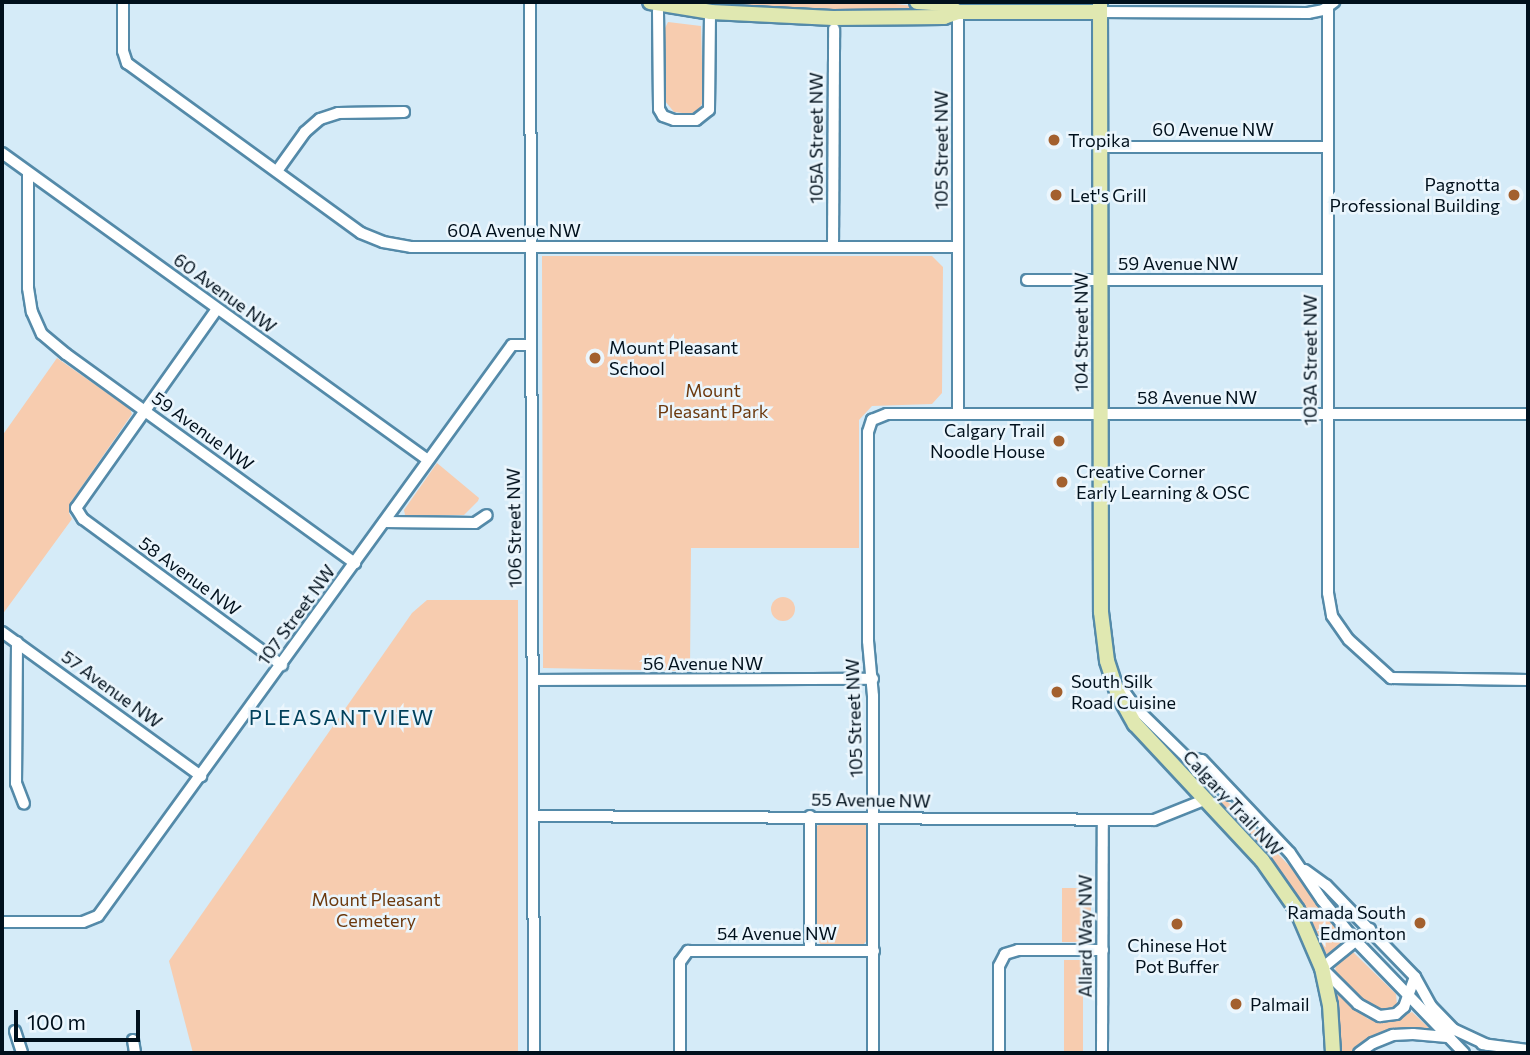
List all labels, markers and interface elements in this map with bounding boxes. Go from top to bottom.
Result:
street label: 105A Street NW [805,72,827,204]
street label: 105 Street NW [930,90,952,210]
street label: 60 Avenue NW [1152,118,1274,140]
place label: Tropika [1068,129,1130,151]
marker: Tropika [1046,132,1062,148]
place label: Pagnotta Professional Building [1330,174,1500,216]
place label: Let's Grill [1070,184,1146,206]
marker: Let's Grill [1048,187,1064,203]
marker: Pagnotta Professional Building [1506,187,1522,203]
street label: 60A Avenue NW [447,219,581,241]
street label: 60 Avenue NW [170,249,280,337]
street label: 59 Avenue NW [1118,252,1238,274]
street label: 104 Street NW [1070,272,1092,392]
street label: 103A Street NW [1299,294,1321,426]
place label: Mount Pleasant School [609,337,738,380]
marker: Mount Pleasant School [587,350,603,366]
park label: Mount Pleasant Park [657,380,769,422]
street label: 58 Avenue NW [1137,386,1257,408]
street label: 59 Avenue NW [148,387,258,475]
place label: Calgary Trail Noodle House [930,420,1045,462]
marker: Calgary Trail Noodle House [1051,433,1067,449]
place label: Creative Corner Early Learning & OSC [1076,461,1250,504]
street label: 106 Street NW [502,468,526,588]
marker: Creative Corner Early Learning & OSC [1054,474,1070,490]
street label: 58 Avenue NW [135,532,245,620]
street label: 107 Street NW [252,561,340,669]
street label: 57 Avenue NW [58,645,166,733]
street label: 56 Avenue NW [643,652,763,674]
street label: 105 Street NW [841,658,867,778]
place label: South Silk Road Cuisine [1071,671,1176,714]
marker: South Silk Road Cuisine [1049,684,1065,700]
district label: PLEASANTVIEW [250,704,434,730]
street label: Calgary Trail NW [1179,746,1287,860]
street label: 55 Avenue NW [811,788,931,812]
street label: Allard Way NW [1074,874,1096,998]
park label: Mount Pleasant Cemetery [311,889,441,932]
place label: Ramada South Edmonton [1287,902,1406,944]
marker: Ramada South Edmonton [1412,915,1428,931]
marker: Chinese Hot Pot Buffer [1169,916,1185,932]
street label: 54 Avenue NW [717,922,837,944]
place label: Chinese Hot Pot Buffer [1127,935,1227,978]
place label: Palmail [1250,993,1310,1015]
scale bar [18,996,144,1040]
marker: Palmail [1228,996,1244,1012]
text: 100 m [27,1009,86,1034]

